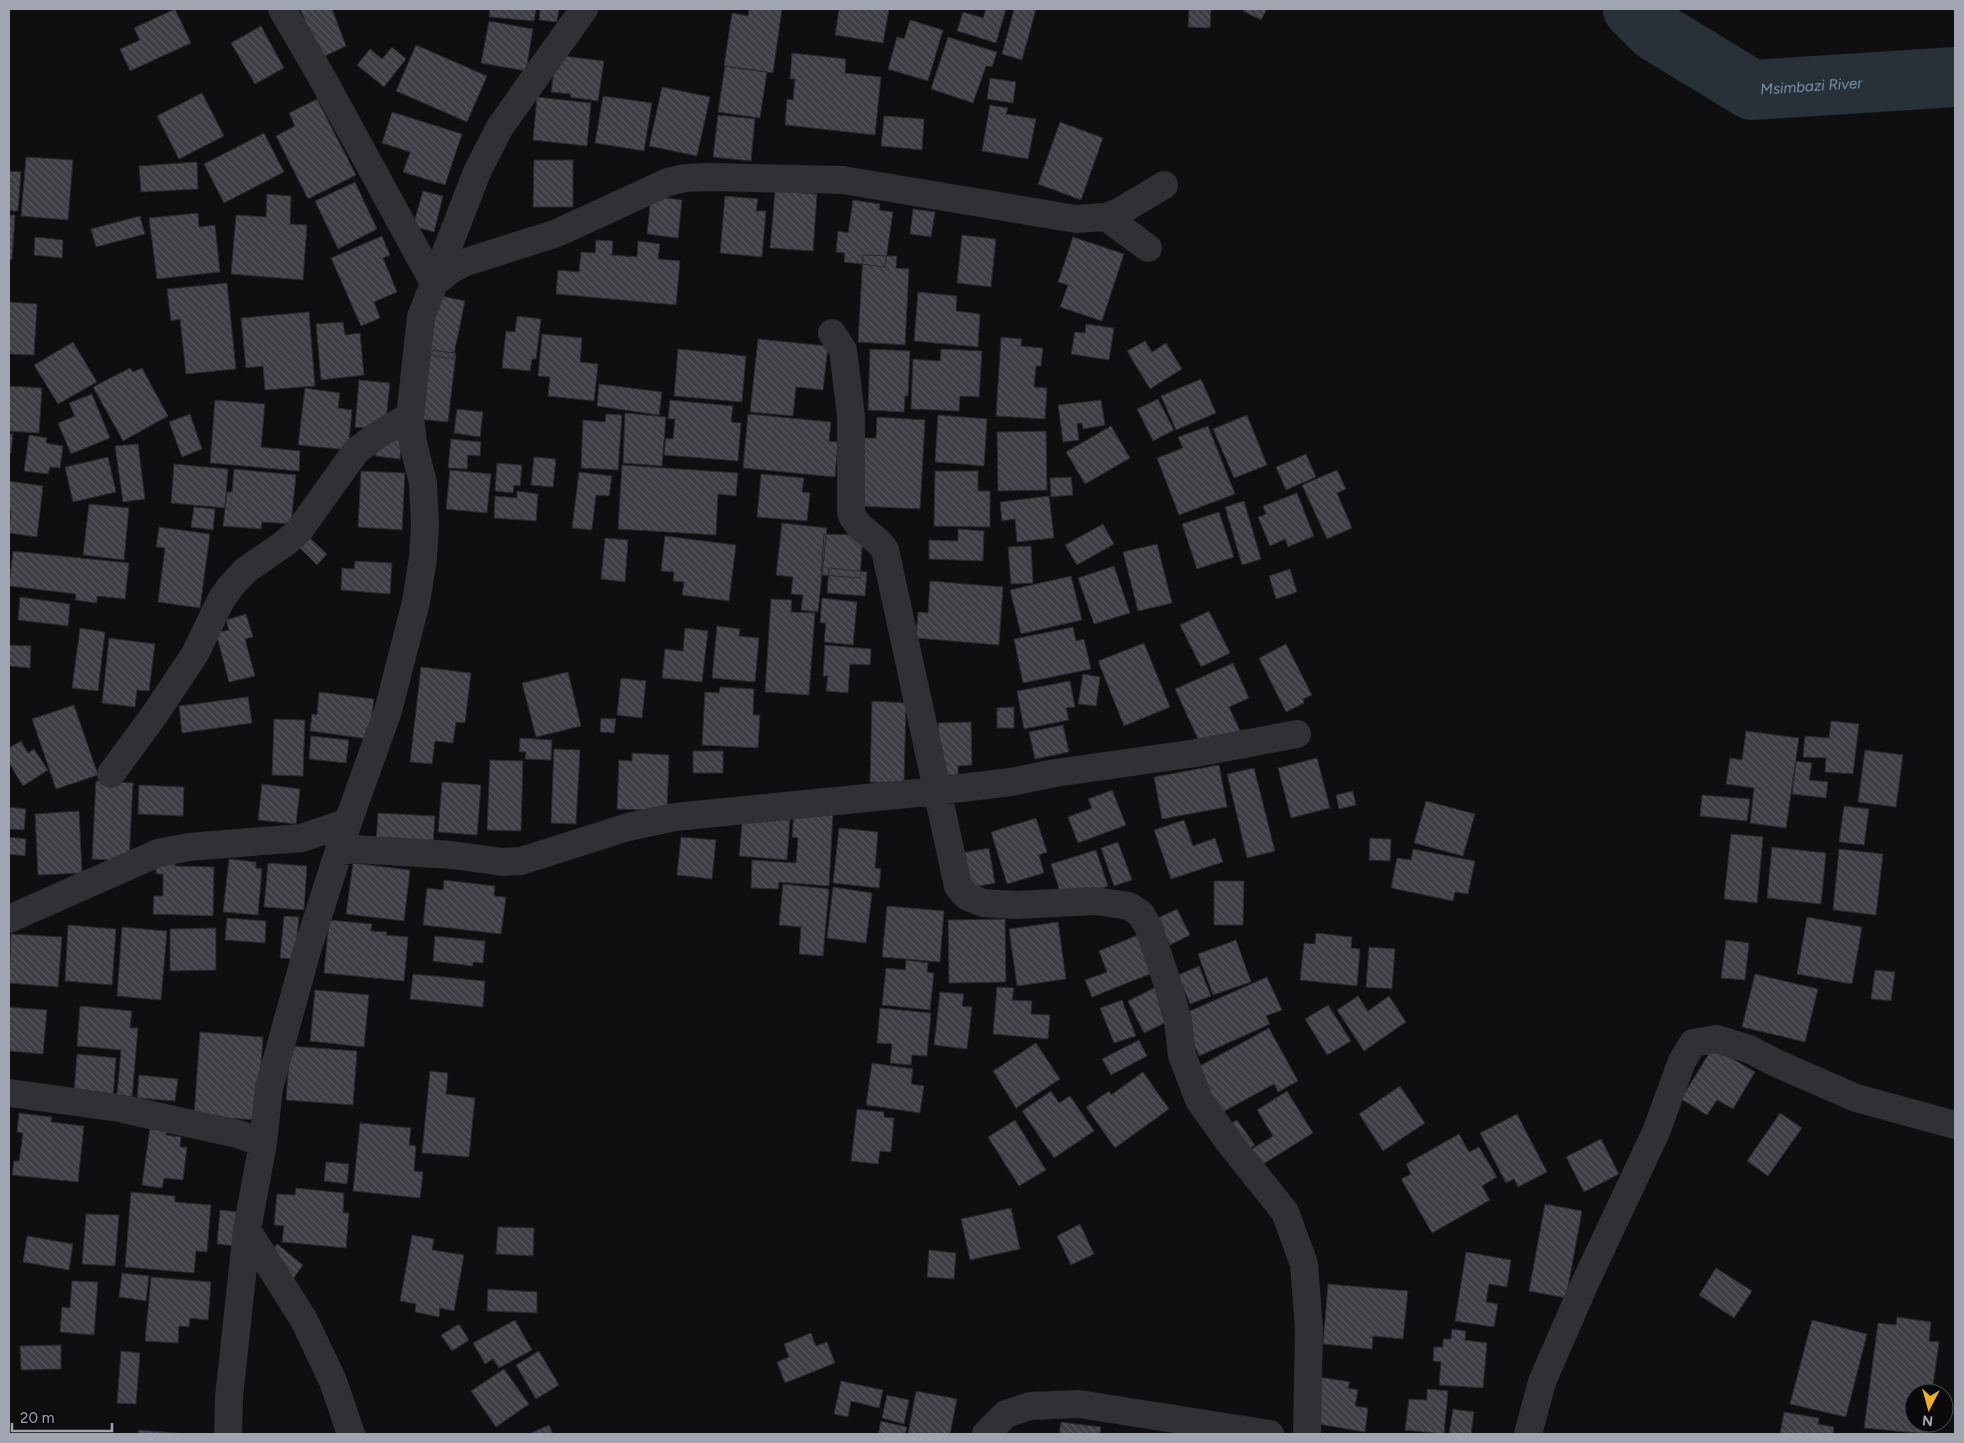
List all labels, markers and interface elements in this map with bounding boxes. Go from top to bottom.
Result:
water label: Msimbazi River [1760,74,1864,98]
north arrow [1904,1383,1954,1433]
scale bar [12,1400,112,1432]
text: 20 m [20,1409,54,1427]
text: N [1921,1411,1934,1429]

